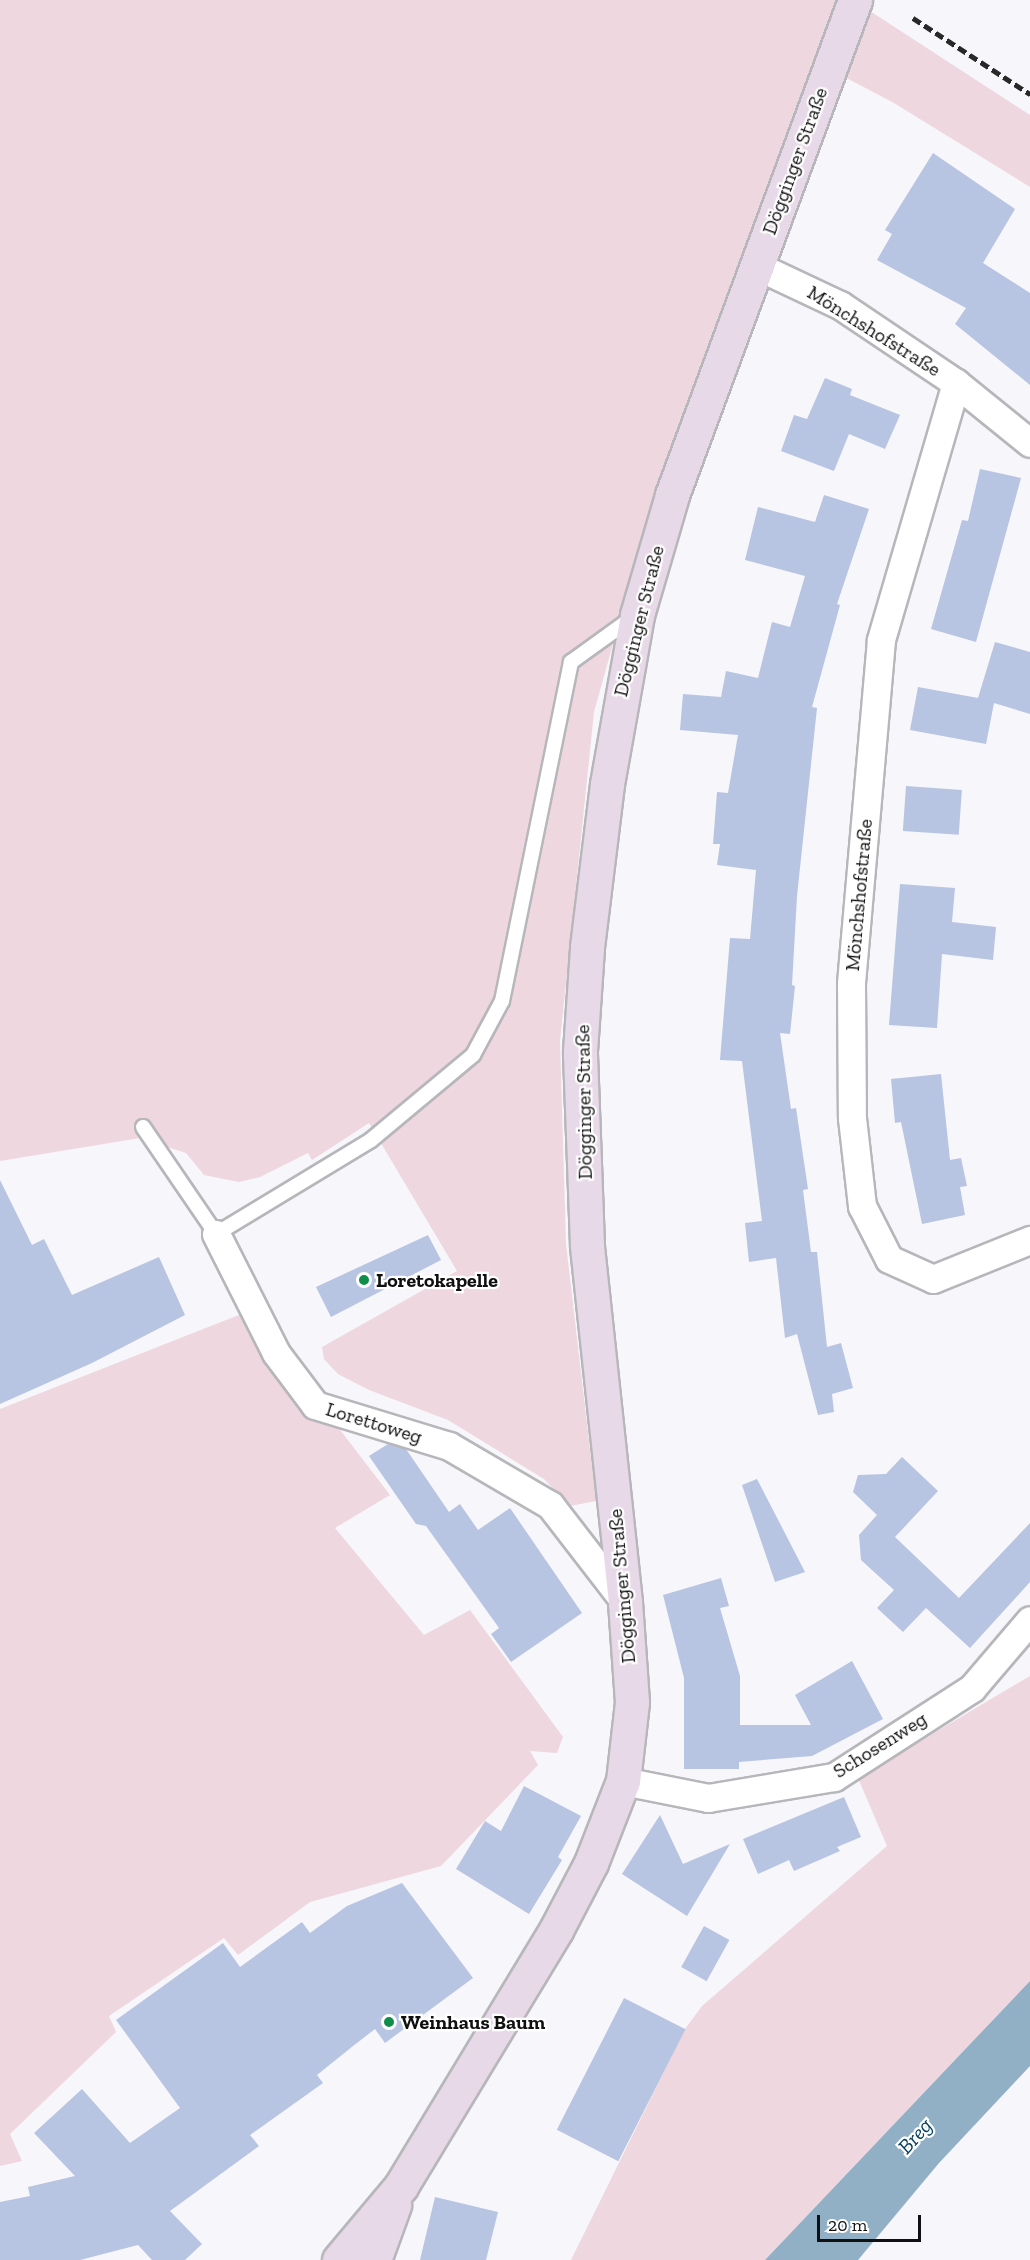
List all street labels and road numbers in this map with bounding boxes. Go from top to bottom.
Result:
street label: Dögginger Straße [757,84,833,238]
street label: Mönchshofstraße [803,280,945,382]
street label: Dögginger Straße [609,543,669,699]
street label: Mönchshofstraße [840,818,878,972]
street label: Dögginger Straße [571,1024,597,1180]
street label: Lorettoweg [323,1397,425,1449]
street label: Dögginger Straße [603,1508,641,1664]
street label: Schosenweg [829,1707,931,1783]

